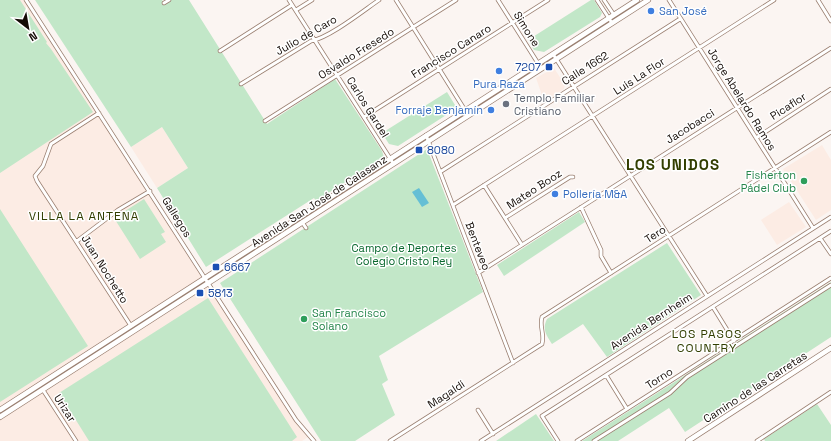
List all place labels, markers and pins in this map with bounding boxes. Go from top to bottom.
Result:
place label: San José [659,4,707,18]
marker: San José [646,6,656,16]
place label: 7207 [515,60,541,74]
marker: 7207 [544,62,554,72]
marker: Pura Raza [494,66,504,76]
place label: Pura Raza [473,77,526,91]
place label: Templo Familiar Cristiano [514,91,595,118]
marker: Templo Familiar Cristiano [501,99,511,109]
place label: Forraje Benjamín [395,103,483,117]
marker: Forraje Benjamín [486,105,496,115]
place label: 8080 [427,143,455,157]
marker: 8080 [414,145,424,155]
place label: Fisherton Pádel Club [741,168,796,195]
marker: Fisherton Pádel Club [799,176,809,186]
place label: Pollería M&A [563,187,627,201]
marker: Pollería M&A [550,189,560,199]
place label: 6667 [224,260,250,274]
marker: 6667 [211,262,221,272]
place label: 5813 [208,286,233,300]
marker: 5813 [195,288,205,298]
place label: San Francisco Solano [312,306,386,333]
marker: San Francisco Solano [299,314,309,324]

